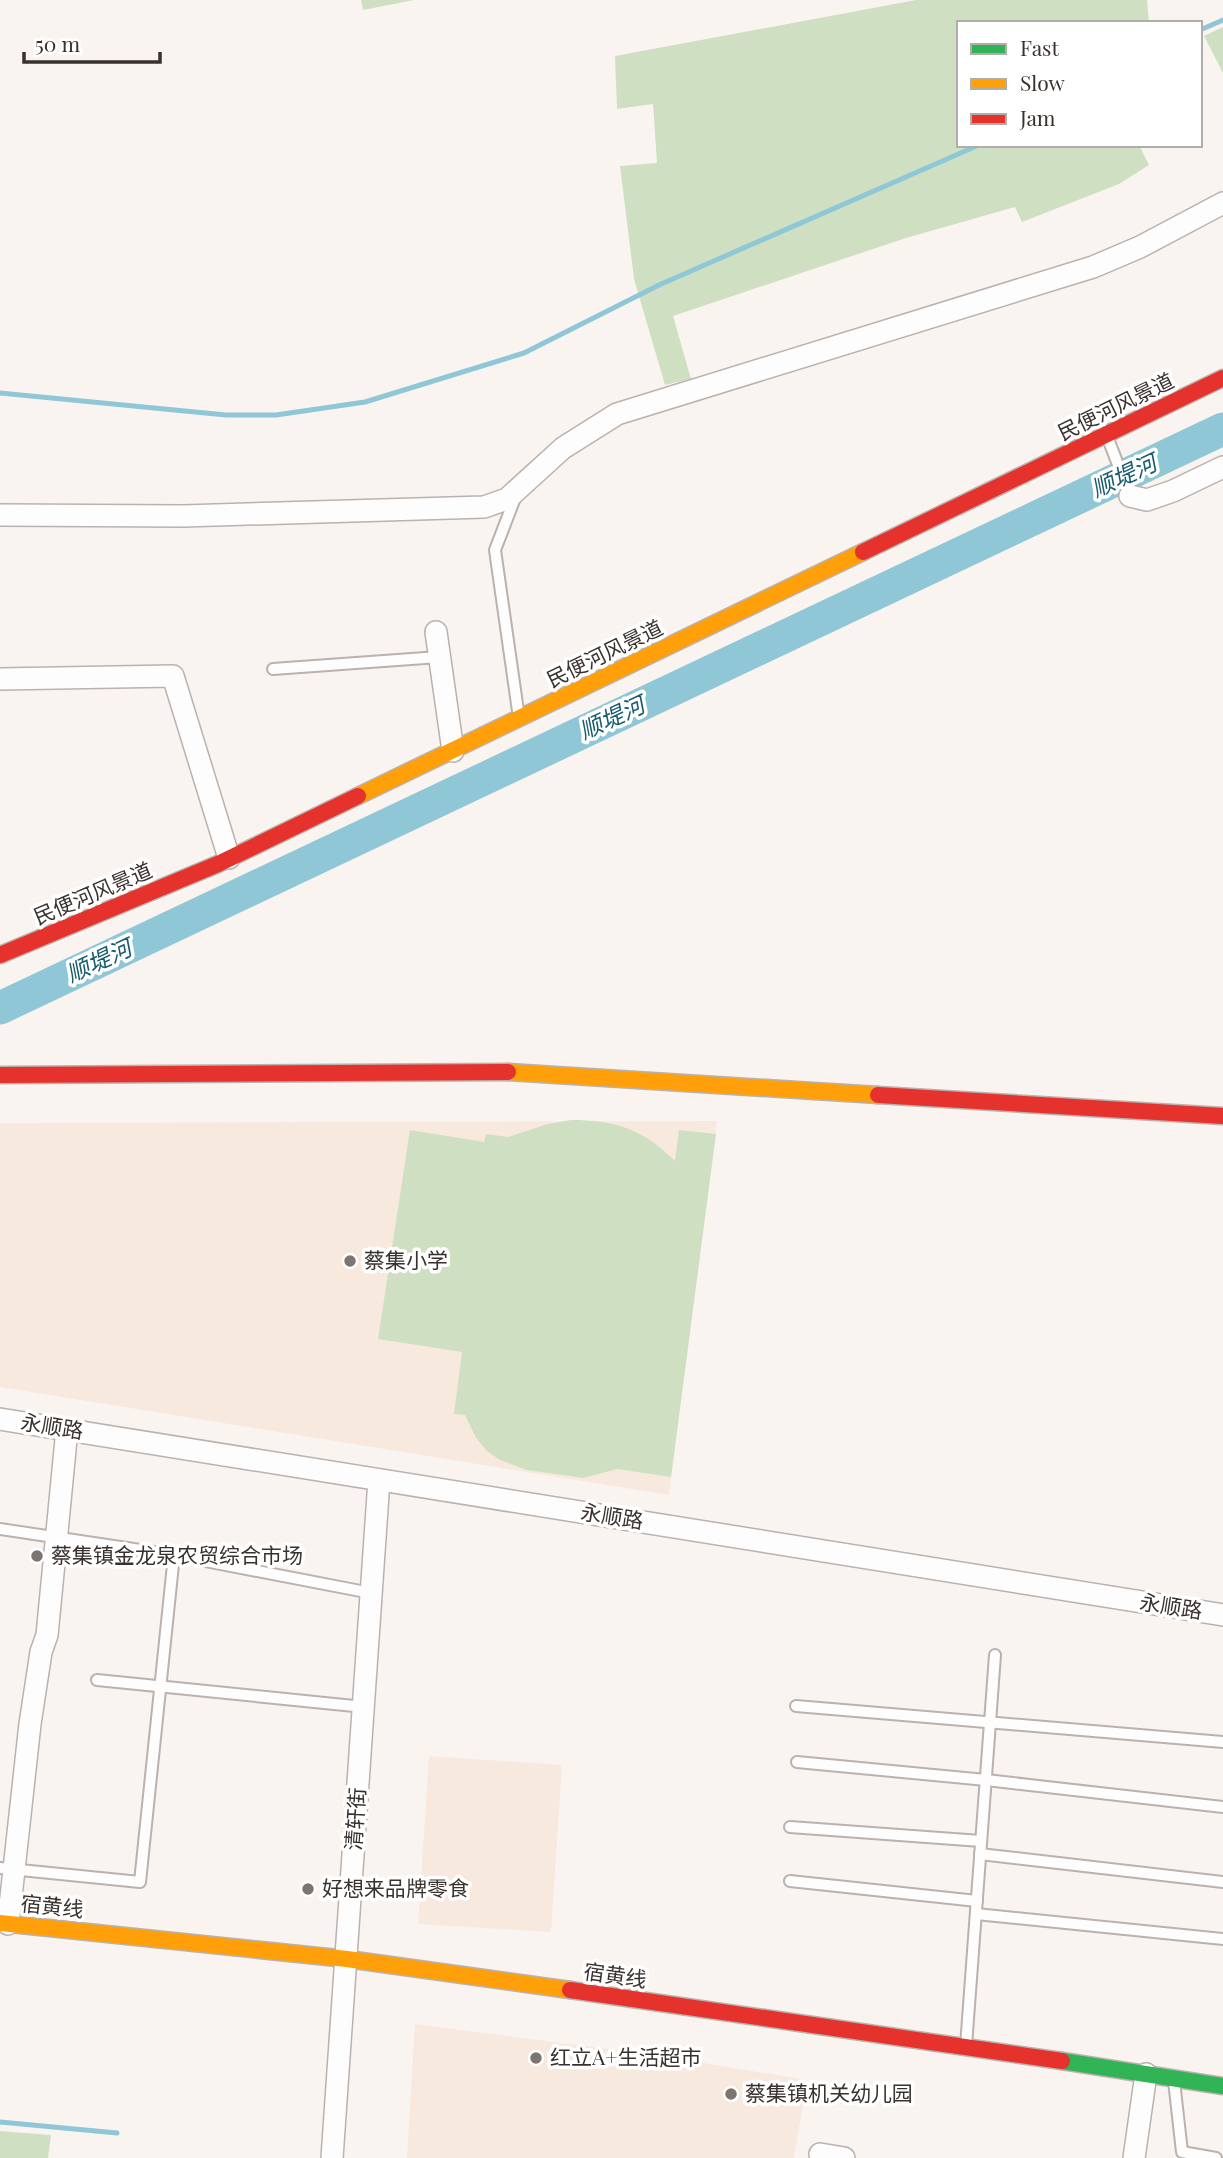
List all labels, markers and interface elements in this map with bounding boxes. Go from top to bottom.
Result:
scale bar [24,21,161,65]
legend [957,21,1202,147]
text: 50 m [35,29,81,57]
text: Fast [1020,33,1059,61]
text: Slow [1020,68,1065,96]
text: Jam [1019,103,1056,131]
street label: 民便河风景道 [1052,365,1178,445]
water label: 顺堤河 [1086,444,1165,503]
street label: 民便河风景道 [541,612,667,692]
water label: 顺堤河 [574,686,653,745]
street label: 民便河风景道 [29,855,156,930]
water label: 顺堤河 [61,929,140,988]
place label: 蔡集小学 [364,1245,448,1273]
marker: 蔡集小学 [342,1253,358,1269]
street label: 永顺路 [19,1406,86,1444]
street label: 永顺路 [579,1496,646,1534]
place label: 蔡集镇金龙泉农贸综合市场 [51,1540,303,1568]
marker: 蔡集镇金龙泉农贸综合市场 [29,1548,45,1564]
street label: 永顺路 [1138,1586,1205,1624]
street label: 清轩街 [338,1786,370,1851]
place label: 好想来品牌零食 [322,1873,469,1901]
marker: 好想来品牌零食 [300,1881,316,1897]
street label: 宿黄线 [19,1888,85,1922]
street label: 宿黄线 [582,1956,648,1992]
place label: 红立A+生活超市 [550,2042,702,2070]
marker: 红立A+生活超市 [528,2050,544,2066]
place label: 蔡集镇机关幼儿园 [745,2078,913,2106]
marker: 蔡集镇机关幼儿园 [723,2086,739,2102]

